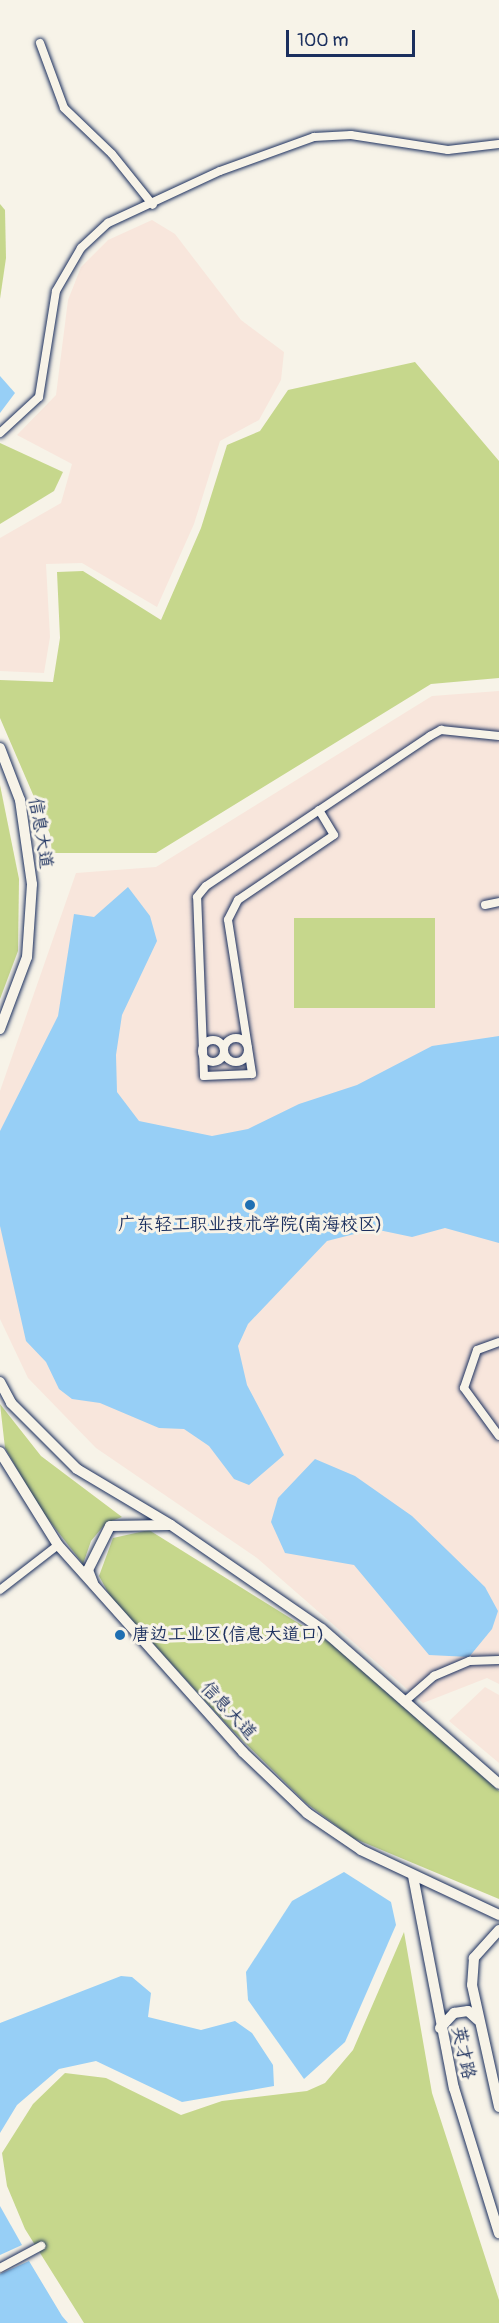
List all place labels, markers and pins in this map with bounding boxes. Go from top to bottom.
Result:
marker: 广东轻工职业技术学院(南海校区) [243,1198,257,1212]
place label: 广东轻工职业技术学院(南海校区) [118,1214,382,1236]
place label: 唐边工业区(信息大道口) [132,1624,324,1646]
marker: 唐边工业区(信息大道口) [113,1628,127,1642]

